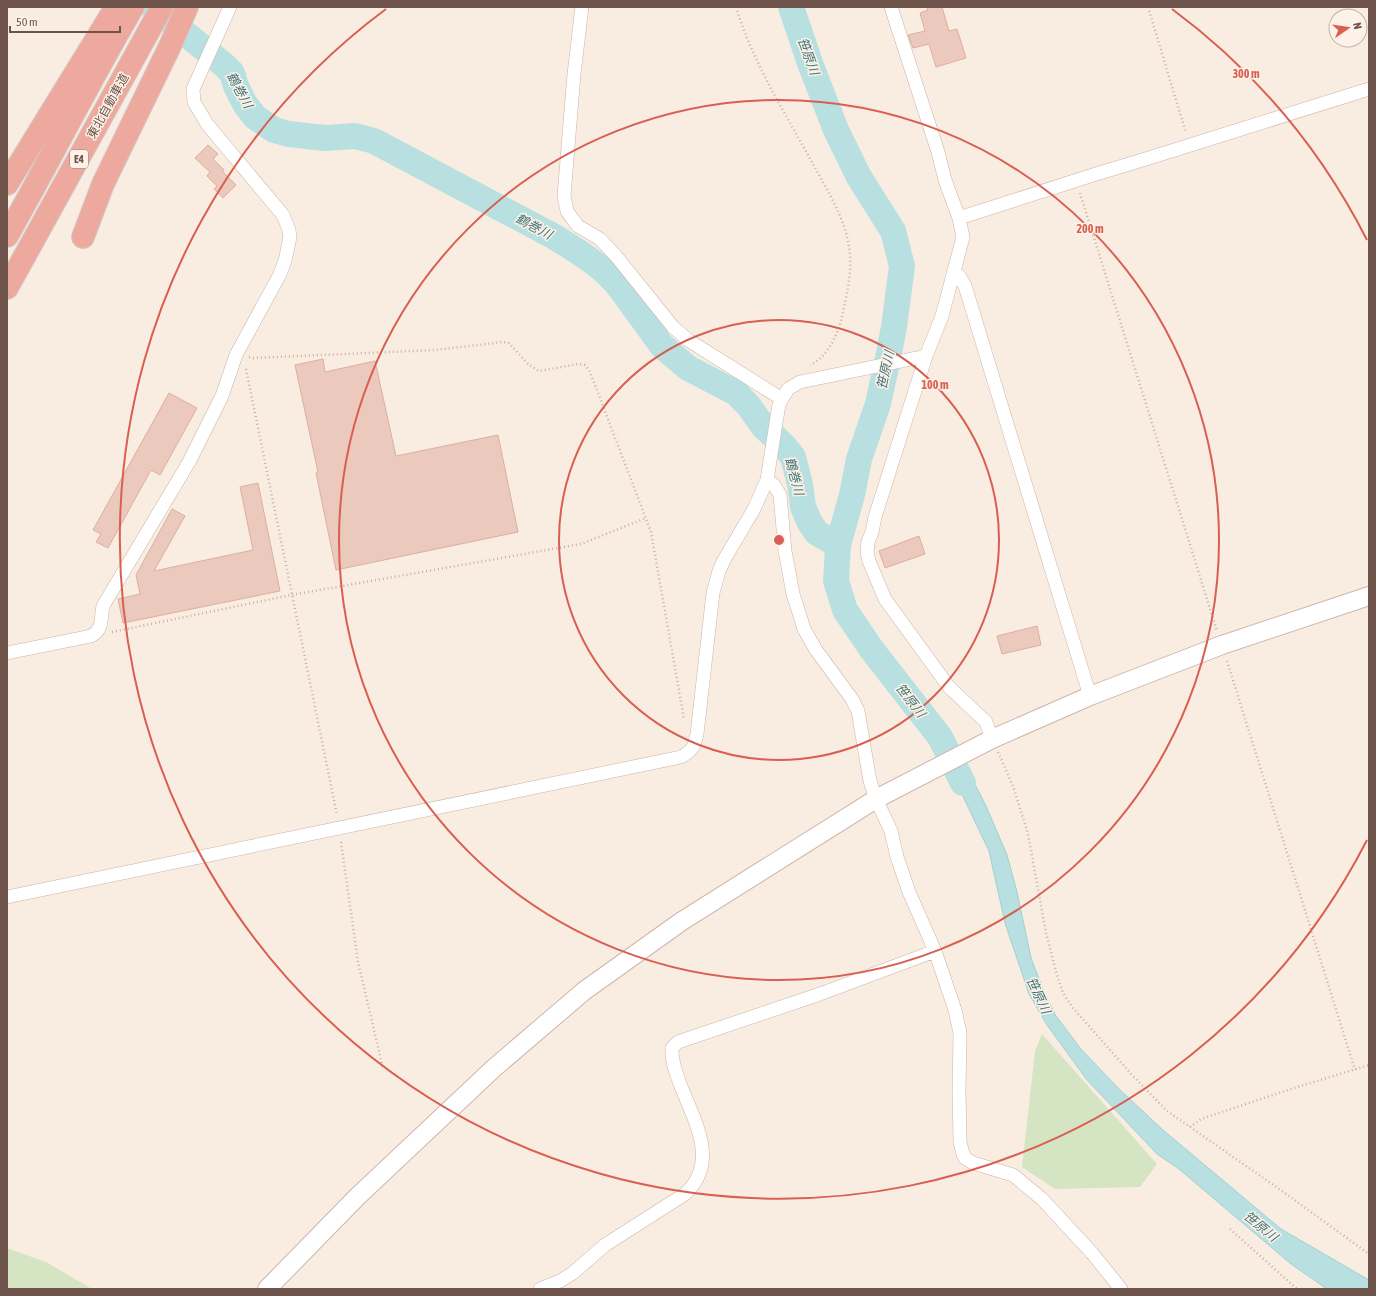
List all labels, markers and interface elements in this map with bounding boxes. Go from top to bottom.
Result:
scale bar [10,8,120,34]
north arrow [1328,8,1368,48]
text: 50 m [16,15,38,29]
text: N [1351,21,1364,30]
water label: 笹原川 [795,35,823,79]
text: 300 m [1232,67,1260,81]
water label: 鶴巻川 [224,70,257,113]
street label: 東北自動車道 [84,71,132,141]
road number: E4 [70,150,88,168]
water label: 鶴巻川 [513,211,556,243]
text: 200 m [1076,222,1104,236]
water label: 笹原川 [874,348,897,391]
text: 100 m [921,378,949,392]
water label: 鶴巻川 [782,455,807,499]
centre of rings [772,533,786,547]
water label: 笹原川 [893,680,930,722]
water label: 笹原川 [1024,974,1054,1018]
water label: 笹原川 [1241,1208,1282,1246]

